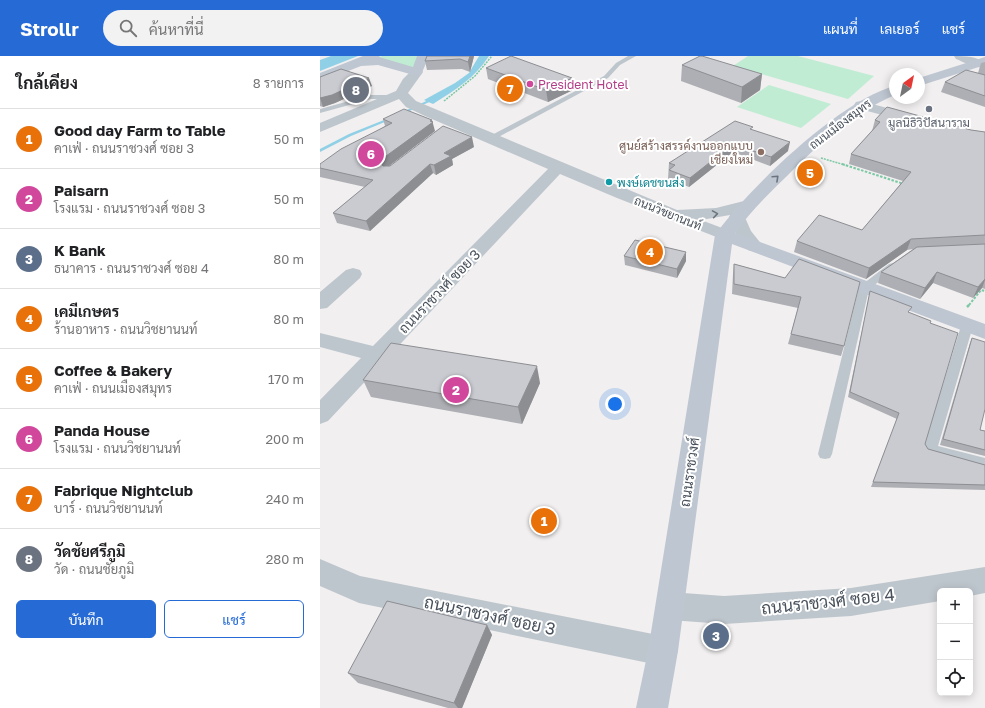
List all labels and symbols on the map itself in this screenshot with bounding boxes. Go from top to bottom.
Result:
north arrow [889,68,925,104]
pin: 7 [497,74,523,104]
pin: 8 [343,75,369,105]
place label: President Hotel [538,77,628,92]
marker: President Hotel [525,79,535,89]
street label: ถนนเมืองสมุทร [806,96,875,154]
marker: มูลนิธิวิปัสนาราม [924,104,934,114]
place label: มูลนิธิวิปัสนาราม [888,115,970,131]
place label: ศูนย์สร้างสรรค์งานออกแบบ เชียงใหม่ [619,138,753,167]
pin: 6 [358,139,384,169]
marker: ศูนย์สร้างสรรค์งานออกแบบ เชียงใหม่ [756,147,766,157]
pin: 5 [797,158,823,188]
place label: พงษ์เดชขนส่ง [617,175,685,190]
one-way arrow [771,175,779,183]
marker: พงษ์เดชขนส่ง [604,177,614,187]
street label: ถนนวิชยานนท์ [632,193,704,233]
one-way arrow [712,210,718,219]
pin: 4 [637,237,663,267]
street label: ถนนราชวงศ์ ซอย 3 [395,246,483,336]
pin: 2 [443,375,469,405]
your location [605,394,625,414]
street label: ถนนราชวงศ์ [676,436,702,508]
pin: 1 [531,506,557,536]
street label: ถนนราชวงศ์ ซอย 4 [760,583,896,618]
street label: ถนนราชวงศ์ ซอย 3 [422,590,558,639]
pin: 3 [703,621,729,651]

